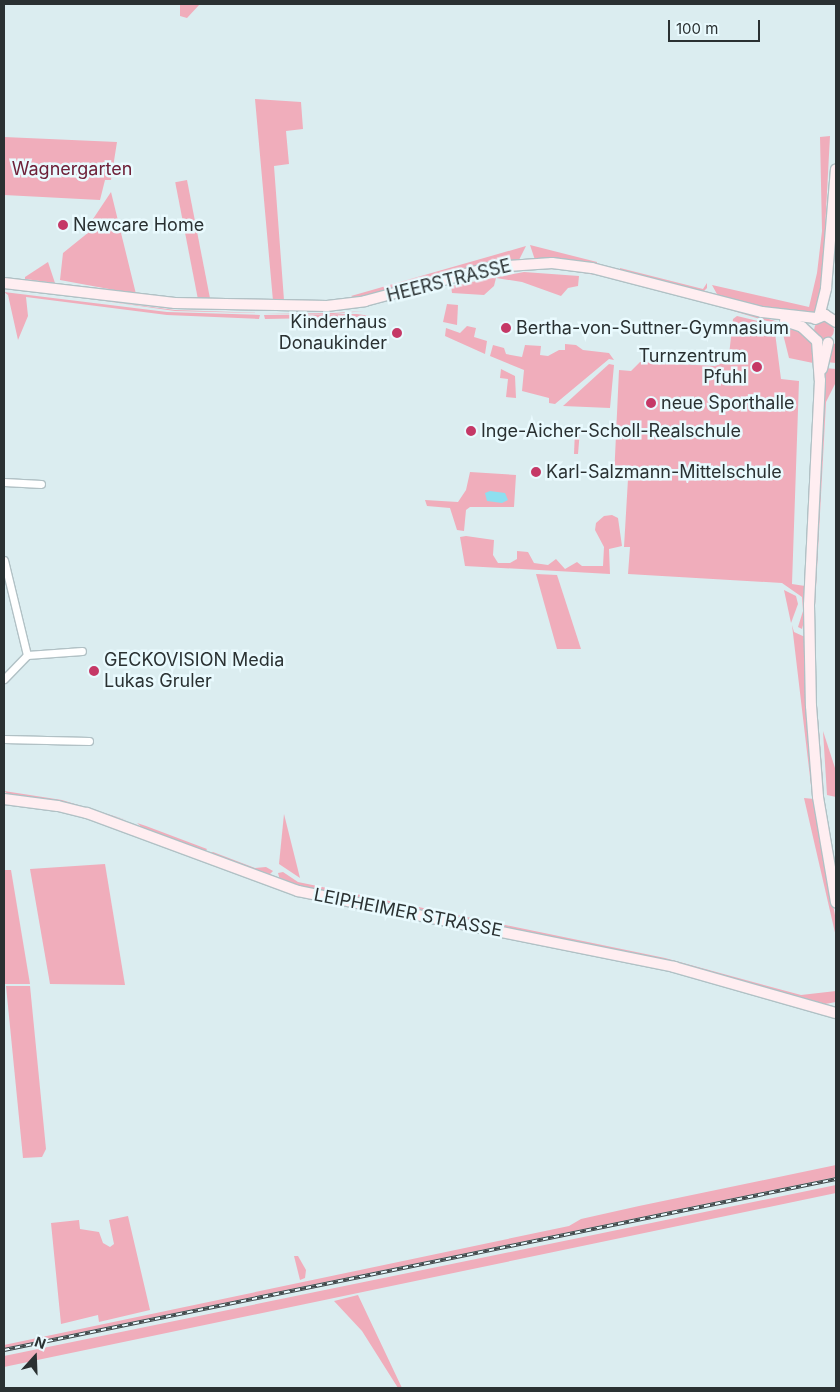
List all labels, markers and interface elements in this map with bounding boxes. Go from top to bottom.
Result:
scale bar [670,10,762,42]
text: 100 m [676,19,718,38]
park label: Wagnergarten [12,158,132,180]
place label: Newcare Home [73,214,204,236]
marker: Newcare Home [57,219,69,231]
street label: HEERSTRASSE [384,255,514,307]
place label: Kinderhaus Donaukinder [279,312,387,354]
place label: Bertha-von-Suttner-Gymnasium [516,317,789,339]
marker: Bertha-von-Suttner-Gymnasium [500,322,512,334]
marker: Kinderhaus Donaukinder [391,327,403,339]
place label: Turnzentrum Pfuhl [638,346,747,388]
marker: Turnzentrum Pfuhl [751,361,763,373]
place label: neue Sporthalle [661,392,795,414]
marker: neue Sporthalle [645,397,657,409]
place label: Inge-Aicher-Scholl-Realschule [481,420,741,442]
marker: Inge-Aicher-Scholl-Realschule [465,425,477,437]
place label: Karl-Salzmann-Mittelschule [546,461,782,483]
marker: Karl-Salzmann-Mittelschule [530,466,542,478]
place label: GECKOVISION Media Lukas Gruler [104,650,284,692]
marker: GECKOVISION Media Lukas Gruler [88,665,100,677]
street label: LEIPHEIMER STRASSE [312,884,504,942]
north arrow [10,1332,60,1382]
text: N [32,1333,48,1352]

